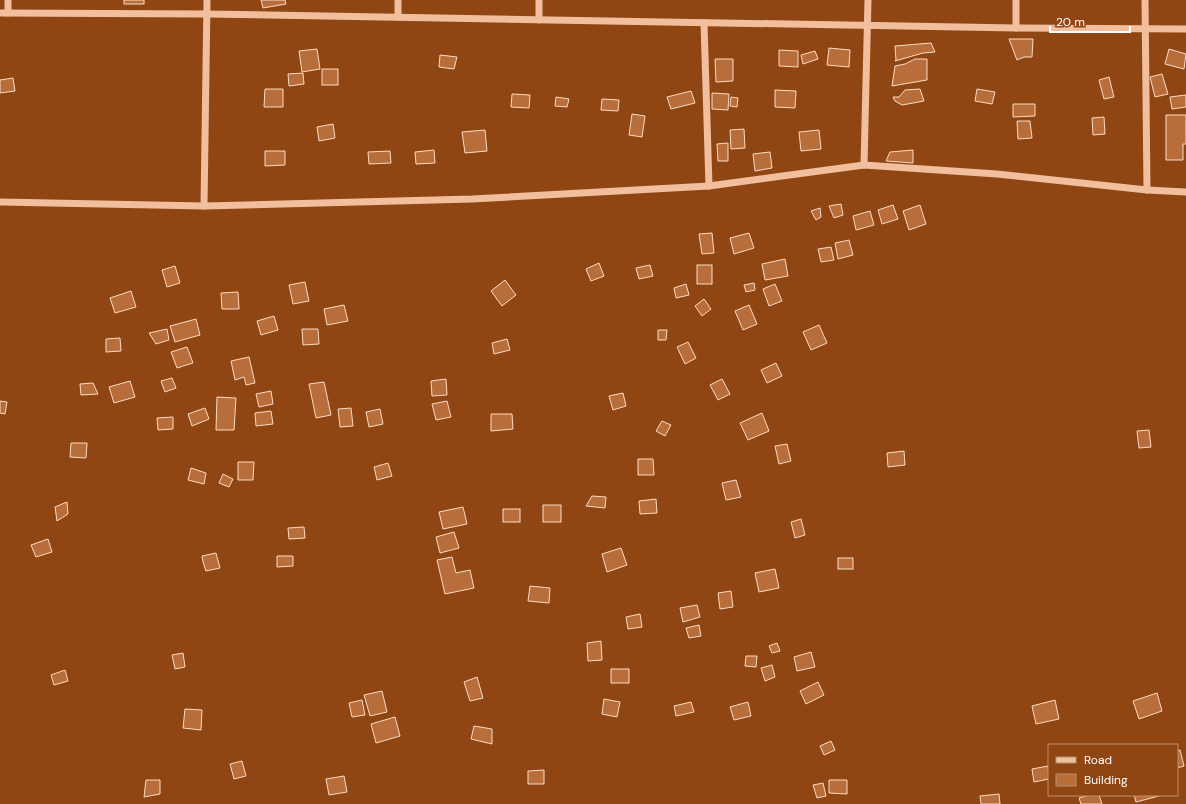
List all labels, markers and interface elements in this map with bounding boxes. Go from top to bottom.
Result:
scale bar [1050,8,1130,34]
text: 20 m [1056,14,1085,30]
legend [1048,744,1178,796]
text: Road [1084,752,1112,768]
text: Building [1084,772,1128,788]

